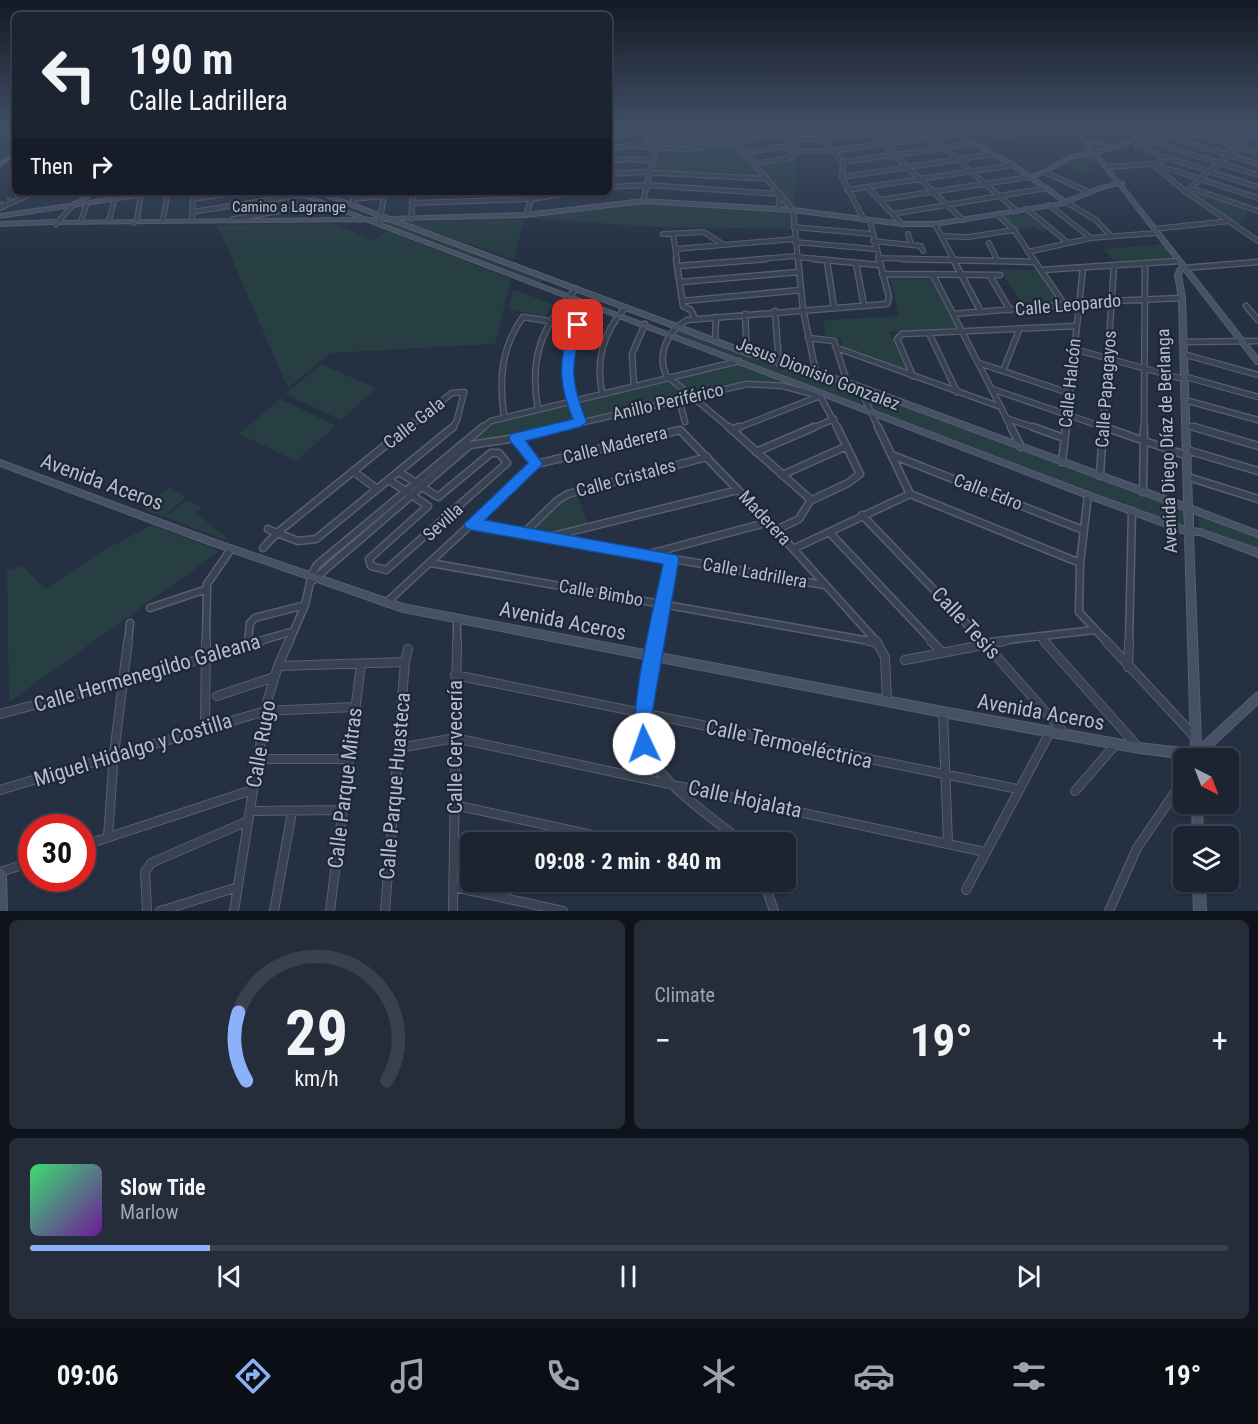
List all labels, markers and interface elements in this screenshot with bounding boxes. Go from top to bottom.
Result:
text: 190 m [129,35,234,84]
icon: left [30,36,108,114]
text: Calle Ladrillera [129,85,288,117]
icon: right [85,150,118,183]
text: Then [30,154,73,179]
street label: Camino a Lagrange [232,198,346,216]
street label: Calle Leopardo [1014,289,1122,320]
pin [552,299,603,350]
icon: arrive [561,308,594,341]
street label: Avenida Diego Díaz de Berlanga [1152,328,1181,554]
street label: Calle Papagayos [1091,330,1120,448]
street label: Jesus Dionisio Gonzalez [733,333,903,414]
street label: Calle Halcón [1054,337,1085,429]
street label: Anillo Periférico [610,379,726,425]
street label: Calle Gala [379,392,448,453]
street label: Calle Maderera [561,421,669,468]
street label: Avenida Aceros [37,449,167,515]
street label: Calle Cristales [574,454,678,501]
street label: Calle Edro [951,469,1025,514]
street label: Maderera [735,486,796,549]
street label: Sevilla [418,498,467,545]
street label: Calle Ladrillera [701,553,809,592]
street label: Calle Bimbo [557,575,645,610]
street label: Calle Tesis [927,582,1005,664]
street label: Avenida Aceros [498,597,628,645]
street label: Calle Hermenegildo Galeana [31,629,263,717]
street label: Calle Cervecería [443,680,467,814]
street label: Avenida Aceros [976,689,1106,735]
street label: Calle Parque Huasteca [375,691,415,881]
street label: Calle Rugo [242,698,280,790]
street label: Calle Parque Mitras [323,706,367,870]
street label: Miguel Hidalgo y Costilla [31,708,235,792]
position arrow [612,712,676,776]
street label: Calle Termoeléctrica [703,715,875,773]
north arrow [1173,748,1239,814]
map controls [1173,748,1239,892]
street label: Calle Hojalata [686,775,804,823]
speed limit sign: 30 [18,814,96,892]
button: layers [1173,826,1239,892]
text: 09:08 · 2 min · 840 m [535,849,721,874]
text: Climate [655,983,715,1007]
text: 29 [285,997,348,1070]
text: 19° [910,1014,973,1067]
text: − [655,1021,671,1060]
text: + [1212,1021,1228,1060]
text: km/h [295,1067,339,1092]
text: Slow Tide [120,1175,206,1200]
text: Marlow [120,1200,178,1224]
icon: previous [213,1260,246,1293]
icon: pause [612,1260,645,1293]
icon: next [1012,1260,1045,1293]
icon: directions [232,1355,274,1397]
icon: music [387,1355,429,1397]
icon: phone [542,1355,584,1397]
icon: climate [698,1355,740,1397]
icon: car [853,1355,895,1397]
icon: filters [1008,1355,1050,1397]
text: 09:06 [57,1360,119,1392]
text: 19° [1163,1360,1201,1392]

